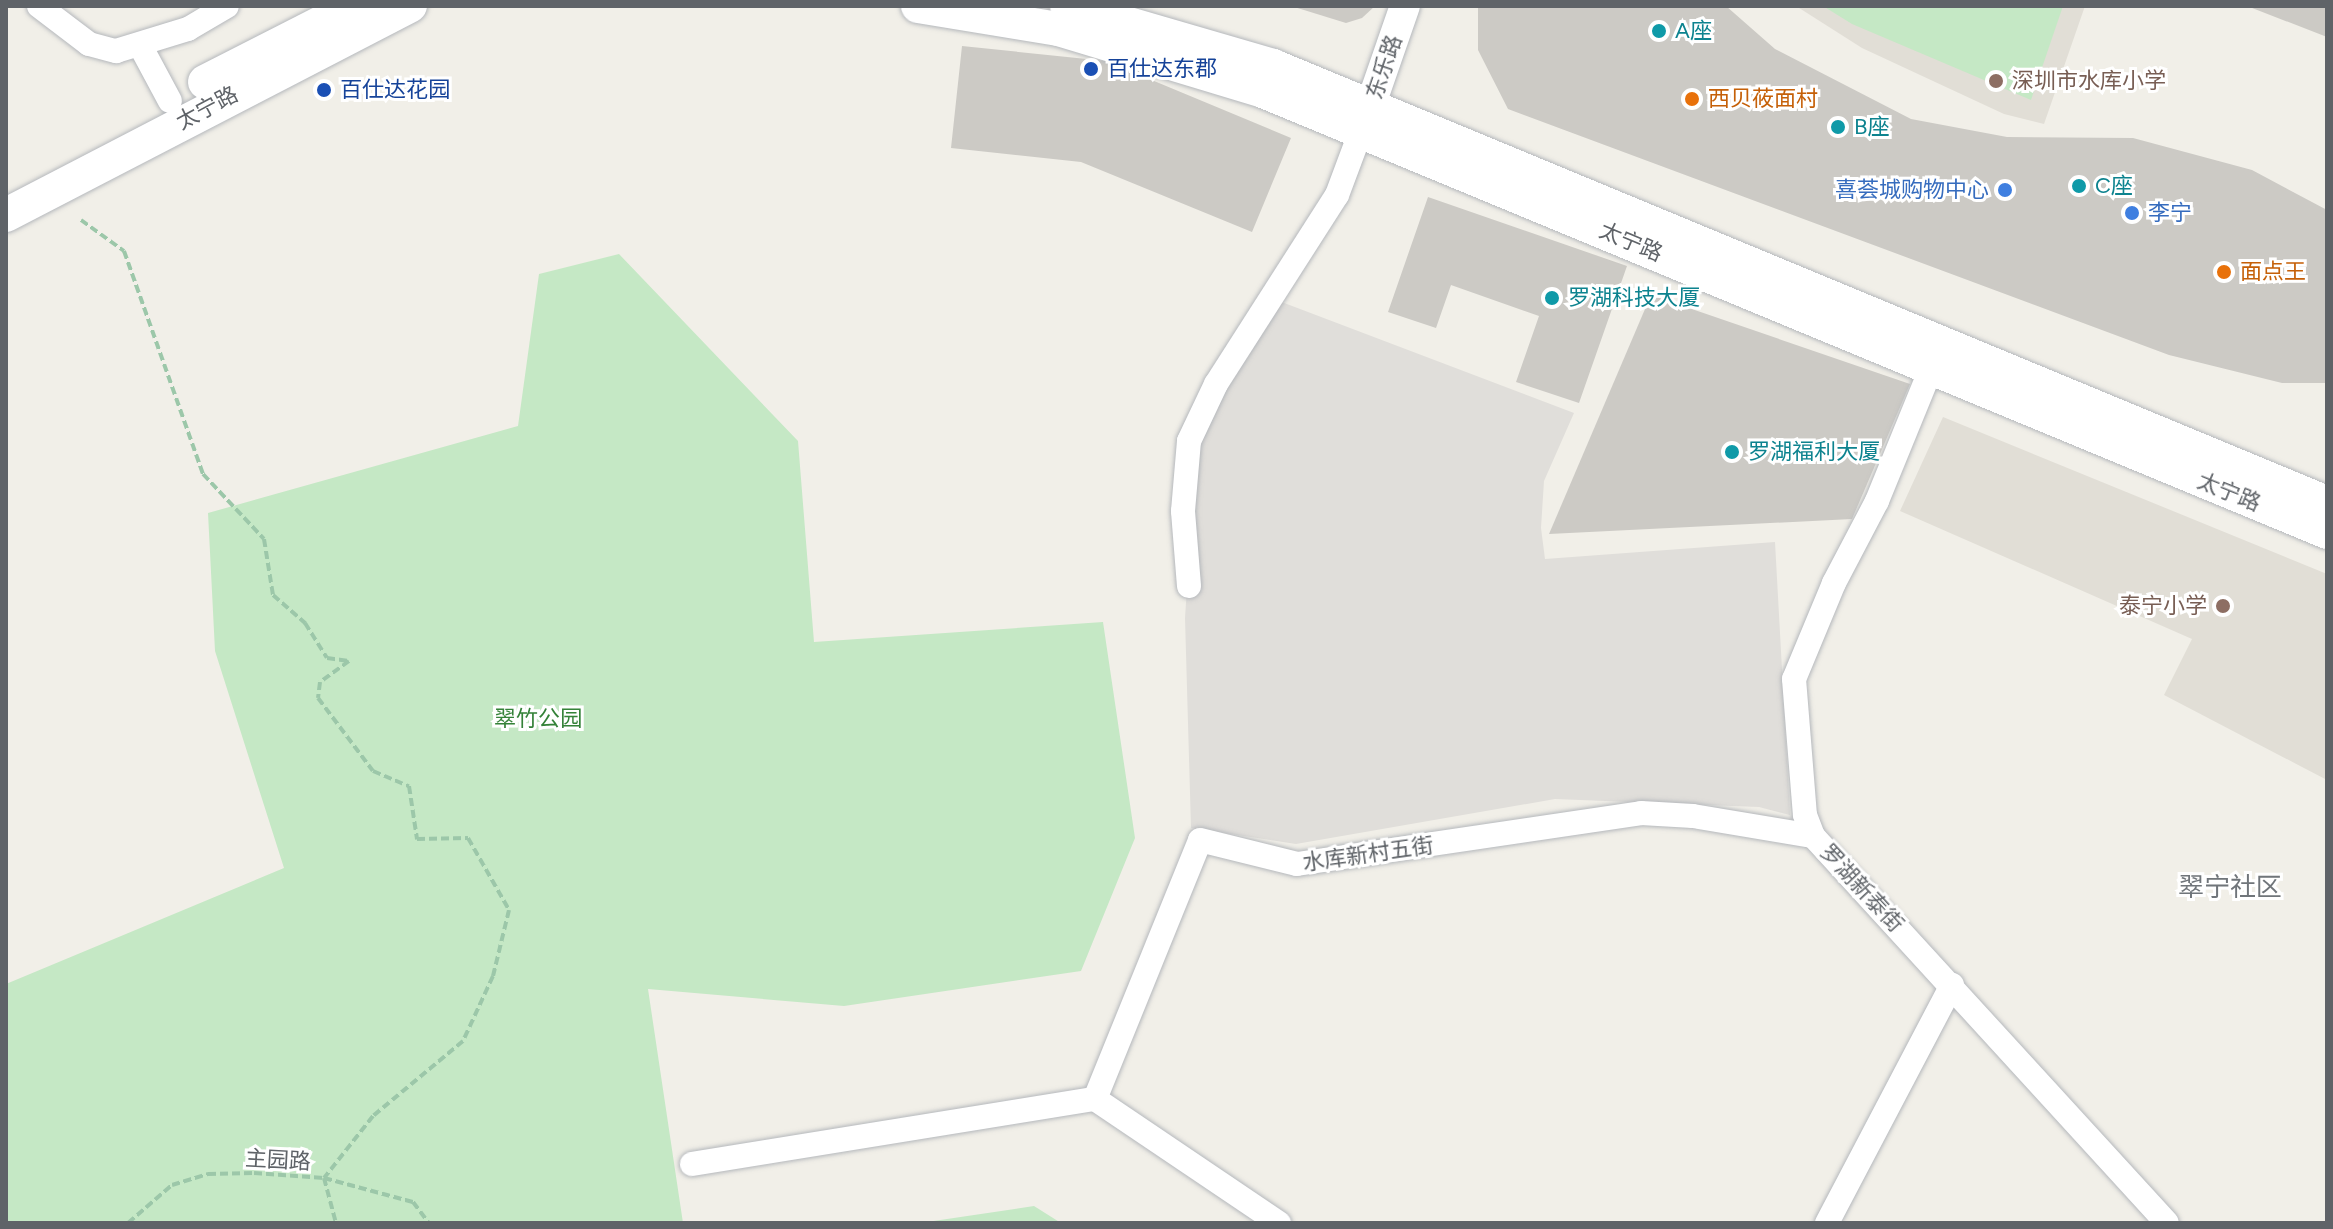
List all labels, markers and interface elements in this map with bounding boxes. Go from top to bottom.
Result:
place label: A座 [1675,18,1712,44]
marker: A座 [1650,22,1668,40]
street label: 东乐路 [1361,32,1407,102]
place label: 百仕达东郡 [1107,56,1217,82]
marker: 百仕达东郡 [1082,60,1100,78]
place label: 深圳市水库小学 [2012,68,2166,94]
marker: 深圳市水库小学 [1987,72,2005,90]
place label: 百仕达花园 [340,77,450,103]
street label: 太宁路 [172,81,242,135]
marker: 百仕达花园 [315,81,333,99]
place label: 西贝莜面村 [1708,86,1818,112]
marker: 西贝莜面村 [1683,90,1701,108]
place label: B座 [1854,114,1889,140]
marker: B座 [1829,118,1847,136]
place label: C座 [2095,173,2133,199]
place label: 喜荟城购物中心 [1835,177,1989,203]
marker: C座 [2070,177,2088,195]
marker: 喜荟城购物中心 [1996,181,2014,199]
place label: 李宁 [2148,200,2192,226]
marker: 李宁 [2123,204,2141,222]
street label: 太宁路 [1595,217,1667,267]
place label: 面点王 [2240,259,2306,285]
marker: 面点王 [2215,263,2233,281]
place label: 罗湖科技大厦 [1568,285,1700,311]
marker: 罗湖科技大厦 [1543,289,1561,307]
place label: 罗湖福利大厦 [1748,439,1880,465]
marker: 罗湖福利大厦 [1723,443,1741,461]
street label: 太宁路 [2193,467,2265,517]
place label: 泰宁小学 [2119,593,2207,619]
marker: 泰宁小学 [2214,597,2232,615]
park label: 翠竹公园 [494,706,582,732]
street label: 水库新村五街 [1301,832,1435,876]
street label: 罗湖新泰街 [1815,839,1909,937]
district label: 翠宁社区 [2178,872,2282,904]
street label: 主园路 [244,1145,312,1175]

